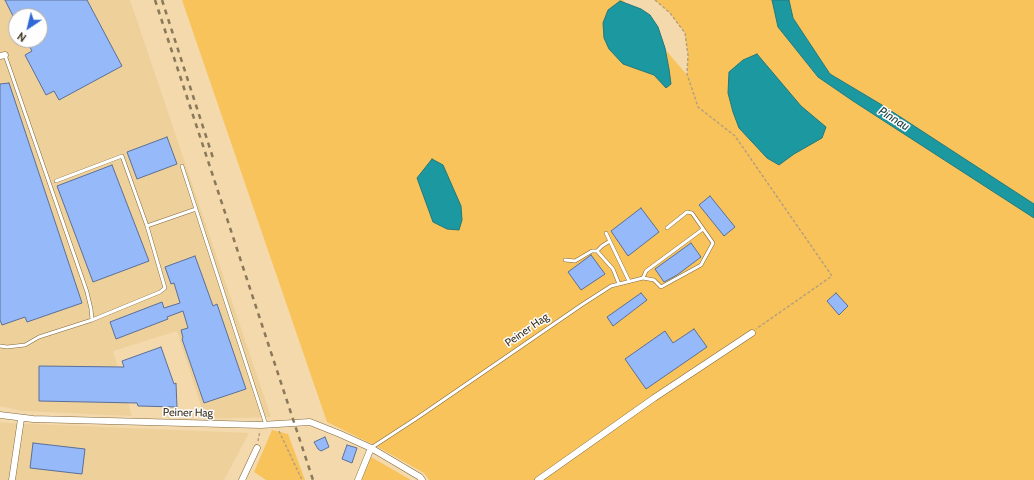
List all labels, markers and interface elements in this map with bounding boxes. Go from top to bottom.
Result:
north arrow [8,8,48,48]
text: N [14,29,29,45]
water label: Pinnau [876,104,912,134]
street label: Peiner Hag [503,310,551,350]
street label: Peiner Hag [163,406,213,420]

